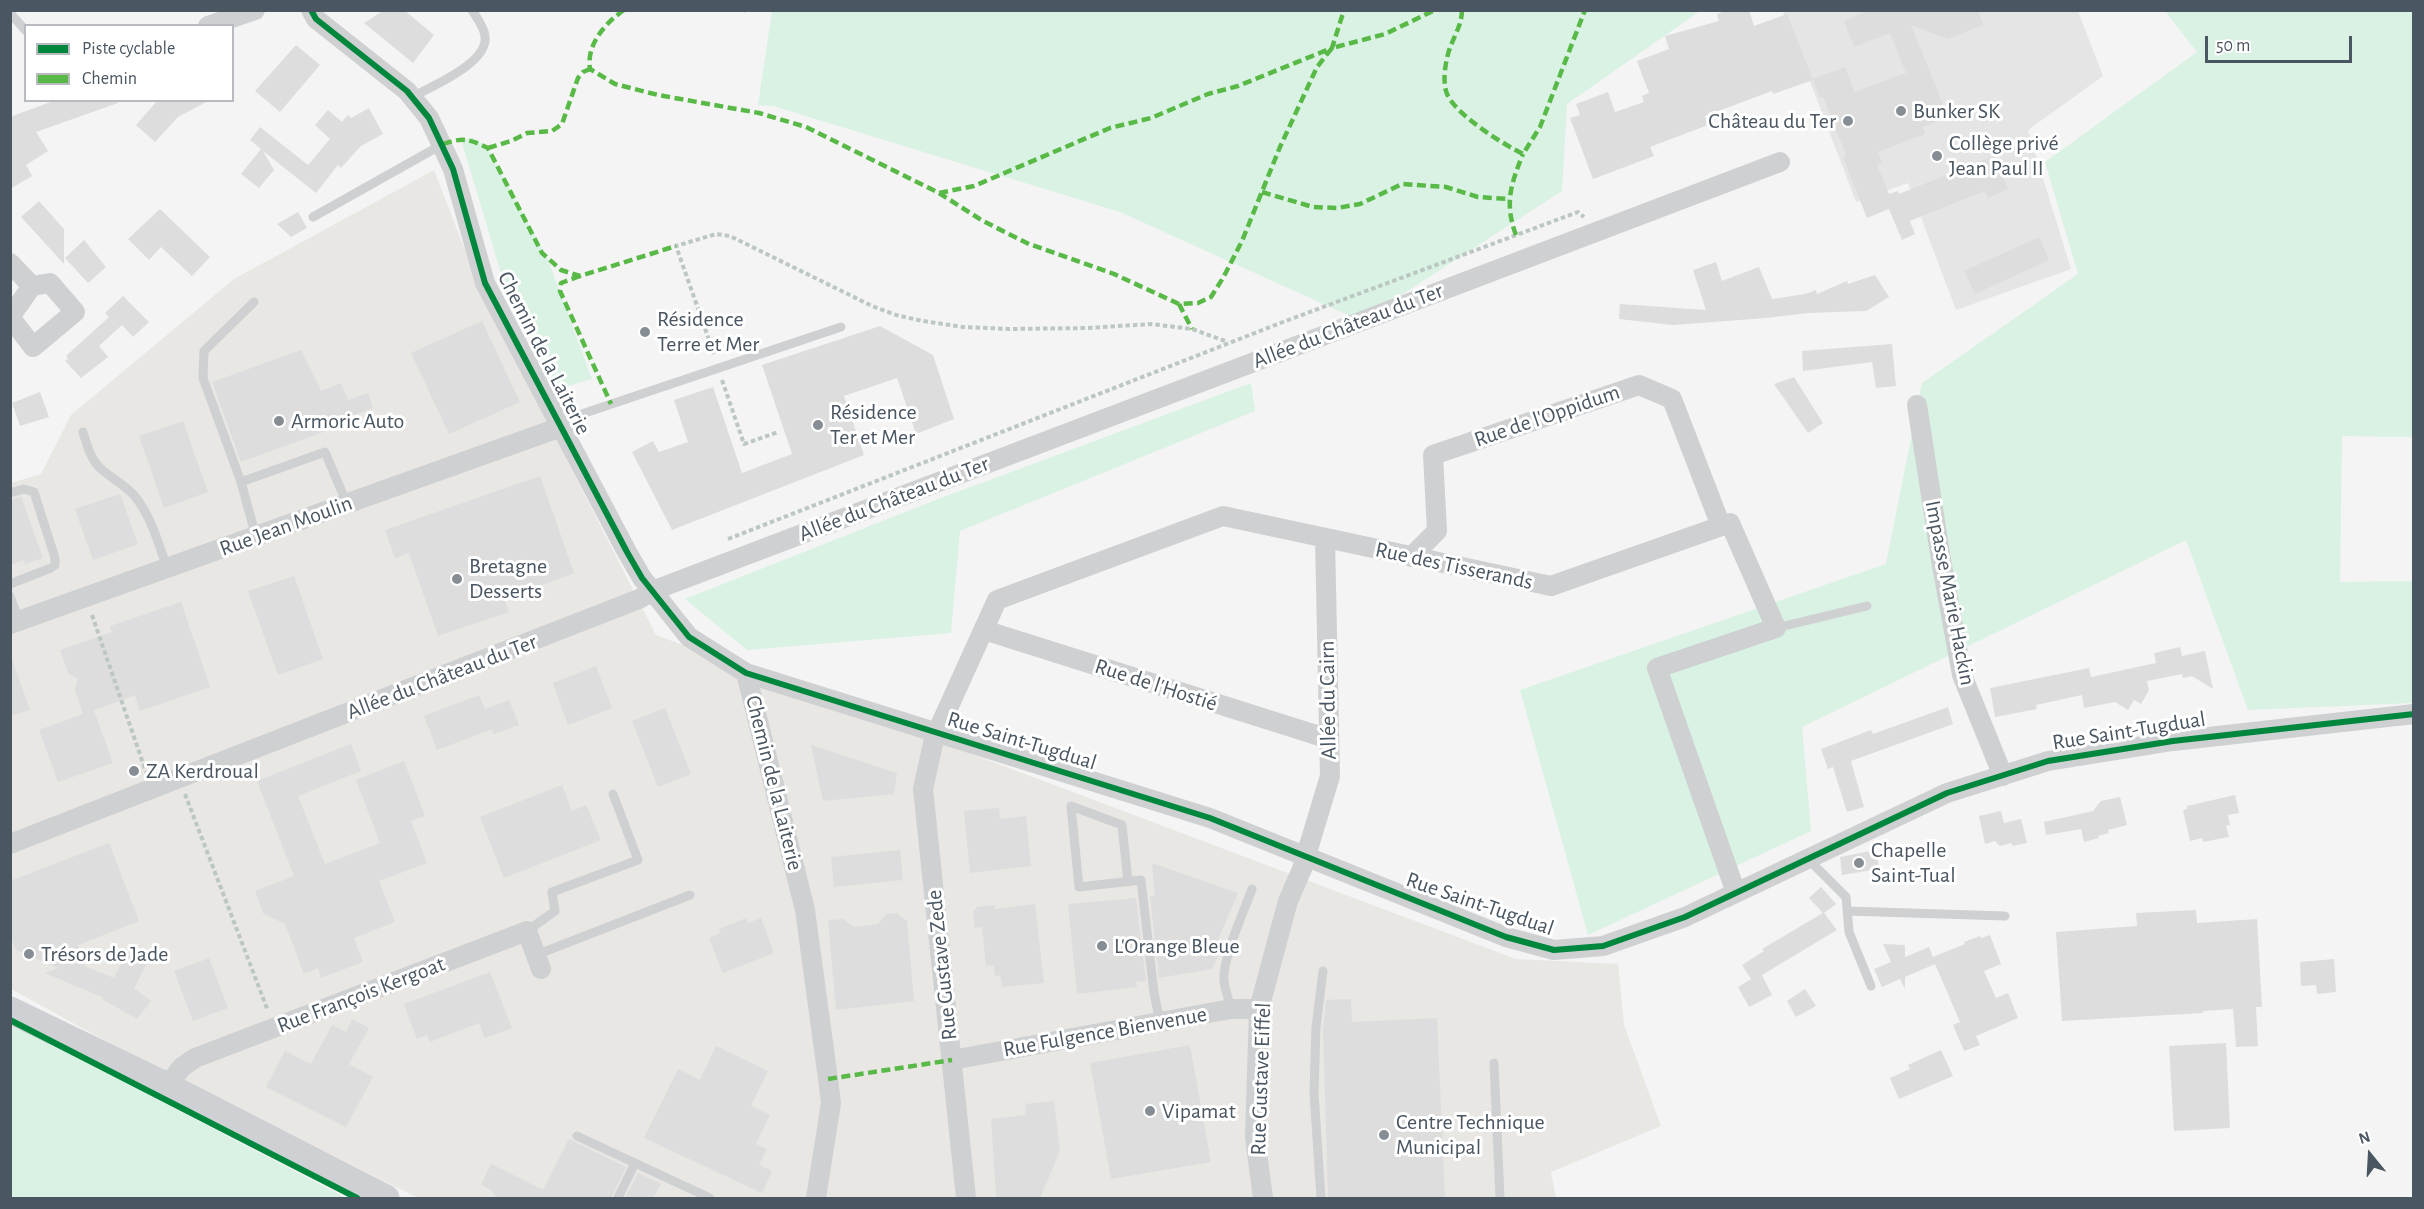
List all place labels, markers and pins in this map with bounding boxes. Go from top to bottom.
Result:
place label: Bunker SK [1913,98,2000,124]
marker: Bunker SK [1894,104,1908,118]
place label: Château du Ter [1708,108,1836,134]
marker: Château du Ter [1841,114,1855,128]
place label: Collège privé Jean Paul II [1949,130,2059,182]
marker: Collège privé Jean Paul II [1930,149,1944,163]
place label: Résidence Terre et Mer [657,306,759,358]
marker: Résidence Terre et Mer [638,325,652,339]
place label: Résidence Ter et Mer [830,399,917,451]
place label: Armoric Auto [291,408,404,434]
marker: Armoric Auto [272,414,286,428]
marker: Résidence Ter et Mer [811,418,825,432]
place label: Bretagne Desserts [469,553,547,604]
marker: Bretagne Desserts [450,572,464,586]
place label: ZA Kerdroual [146,758,259,784]
marker: ZA Kerdroual [127,764,141,778]
place label: Chapelle Saint-Tual [1871,837,1956,888]
marker: Chapelle Saint-Tual [1852,856,1866,870]
place label: L'Orange Bleue [1114,933,1240,959]
marker: L'Orange Bleue [1095,939,1109,953]
place label: Trésors de Jade [41,941,168,967]
marker: Trésors de Jade [22,947,36,961]
place label: Vipamat [1162,1098,1236,1124]
marker: Vipamat [1143,1104,1157,1118]
place label: Centre Technique Municipal [1396,1109,1545,1160]
marker: Centre Technique Municipal [1377,1128,1391,1142]

